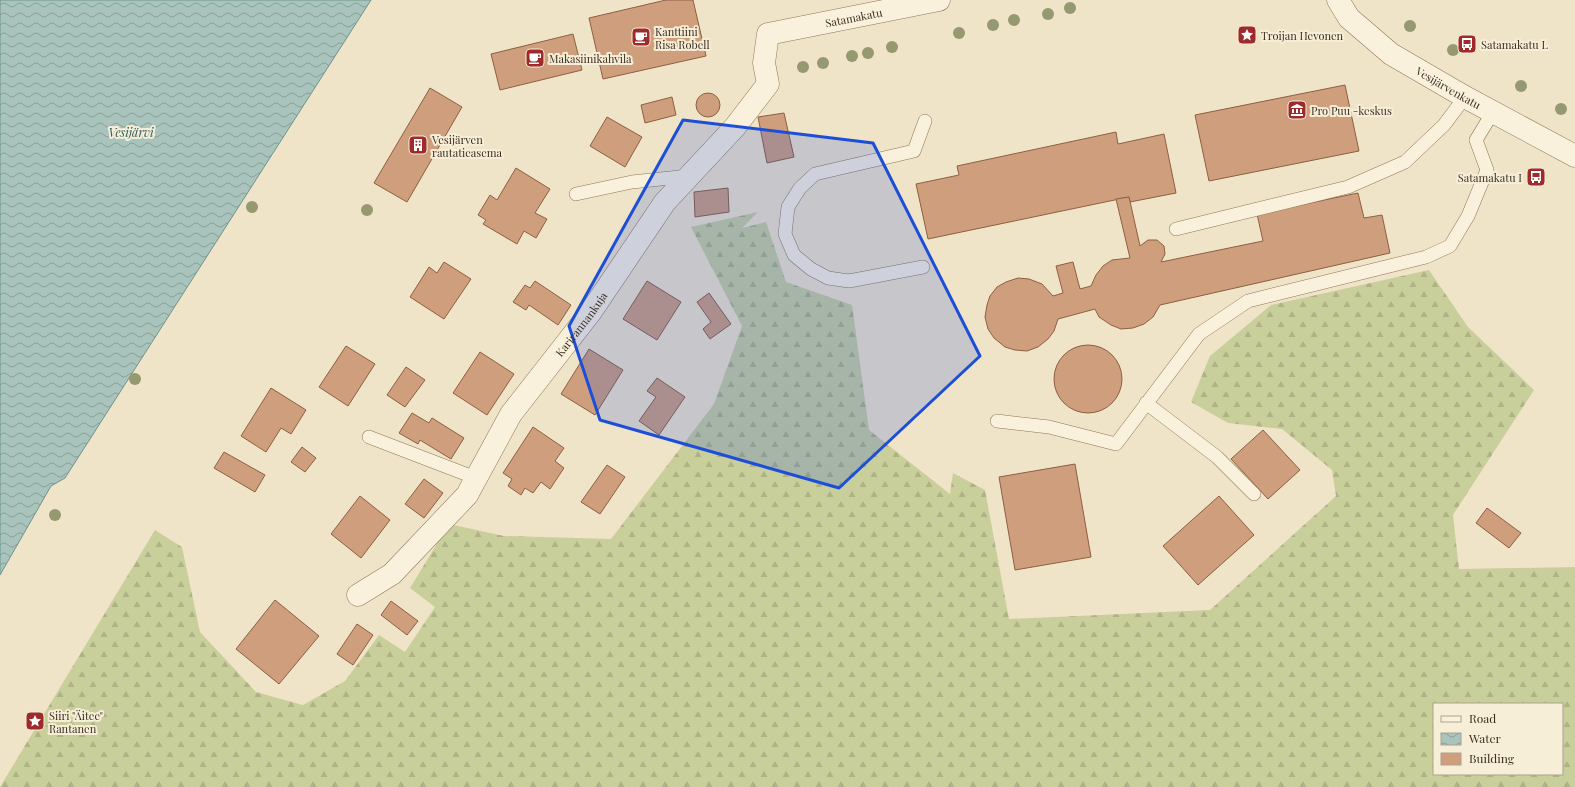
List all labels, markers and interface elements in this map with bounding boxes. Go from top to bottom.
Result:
street label: Satamakatu [824,4,884,30]
place label: Kanttiini Risa Robell [655,24,710,52]
place icon: Troijan Hevonen [1236,24,1258,46]
cafe icon: Kanttiini Risa Robell [630,26,652,48]
place label: Troijan Hevonen [1261,28,1344,43]
bus stop icon: Satamakatu L [1456,33,1478,55]
place label: Satamakatu L [1481,37,1548,52]
cafe icon: Makasiinikahvila [524,47,546,69]
place label: Makasiinikahvila [549,51,632,66]
street label: Vesijärvenkatu [1413,62,1484,112]
museum icon: Pro Puu -keskus [1286,99,1308,121]
place label: Pro Puu -keskus [1311,103,1392,118]
water label: Vesijärvi [108,124,154,140]
place label: Vesijärven rautatieasema [431,132,503,160]
building icon: Vesijärven rautatieasema [407,134,429,156]
bus stop icon: Satamakatu I [1525,166,1547,188]
place label: Satamakatu I [1458,170,1522,185]
street label: Karirannankuja [551,288,610,359]
legend [1433,703,1563,775]
place label: Siiri "Äitee" Rantanen [49,708,103,736]
place icon: Siiri "Äitee" Rantanen [24,710,46,732]
text: Road [1469,710,1496,726]
text: Water [1468,730,1502,746]
text: Building [1469,750,1515,766]

